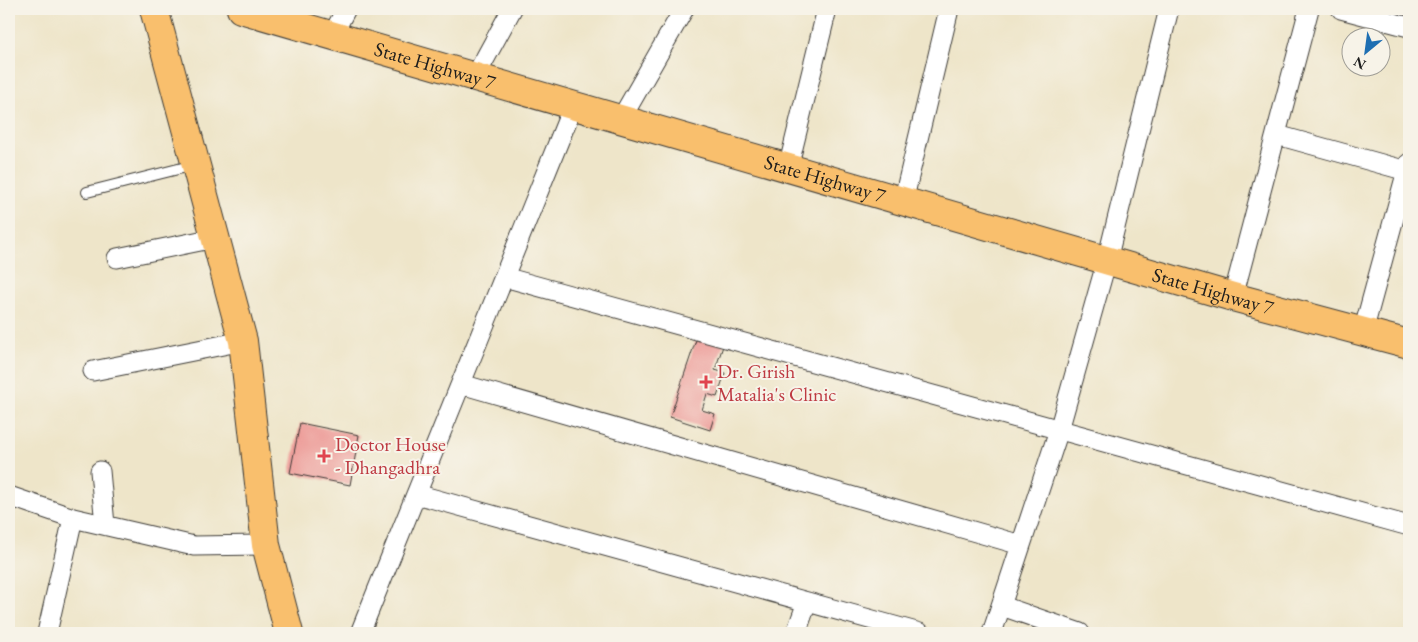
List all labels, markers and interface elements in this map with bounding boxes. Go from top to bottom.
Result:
north arrow [1340,28,1390,78]
street label: State Highway 7 [371,35,499,95]
text: N [1350,52,1369,74]
street label: State Highway 7 [761,149,889,209]
street label: State Highway 7 [1149,261,1277,320]
place label: Dr. Girish Matalia's Clinic [717,358,837,407]
marker: Dr. Girish Matalia's Clinic [699,375,713,389]
place label: Doctor House - Dhangadhra [335,431,446,480]
marker: Doctor House - Dhangadhra [317,449,331,463]

